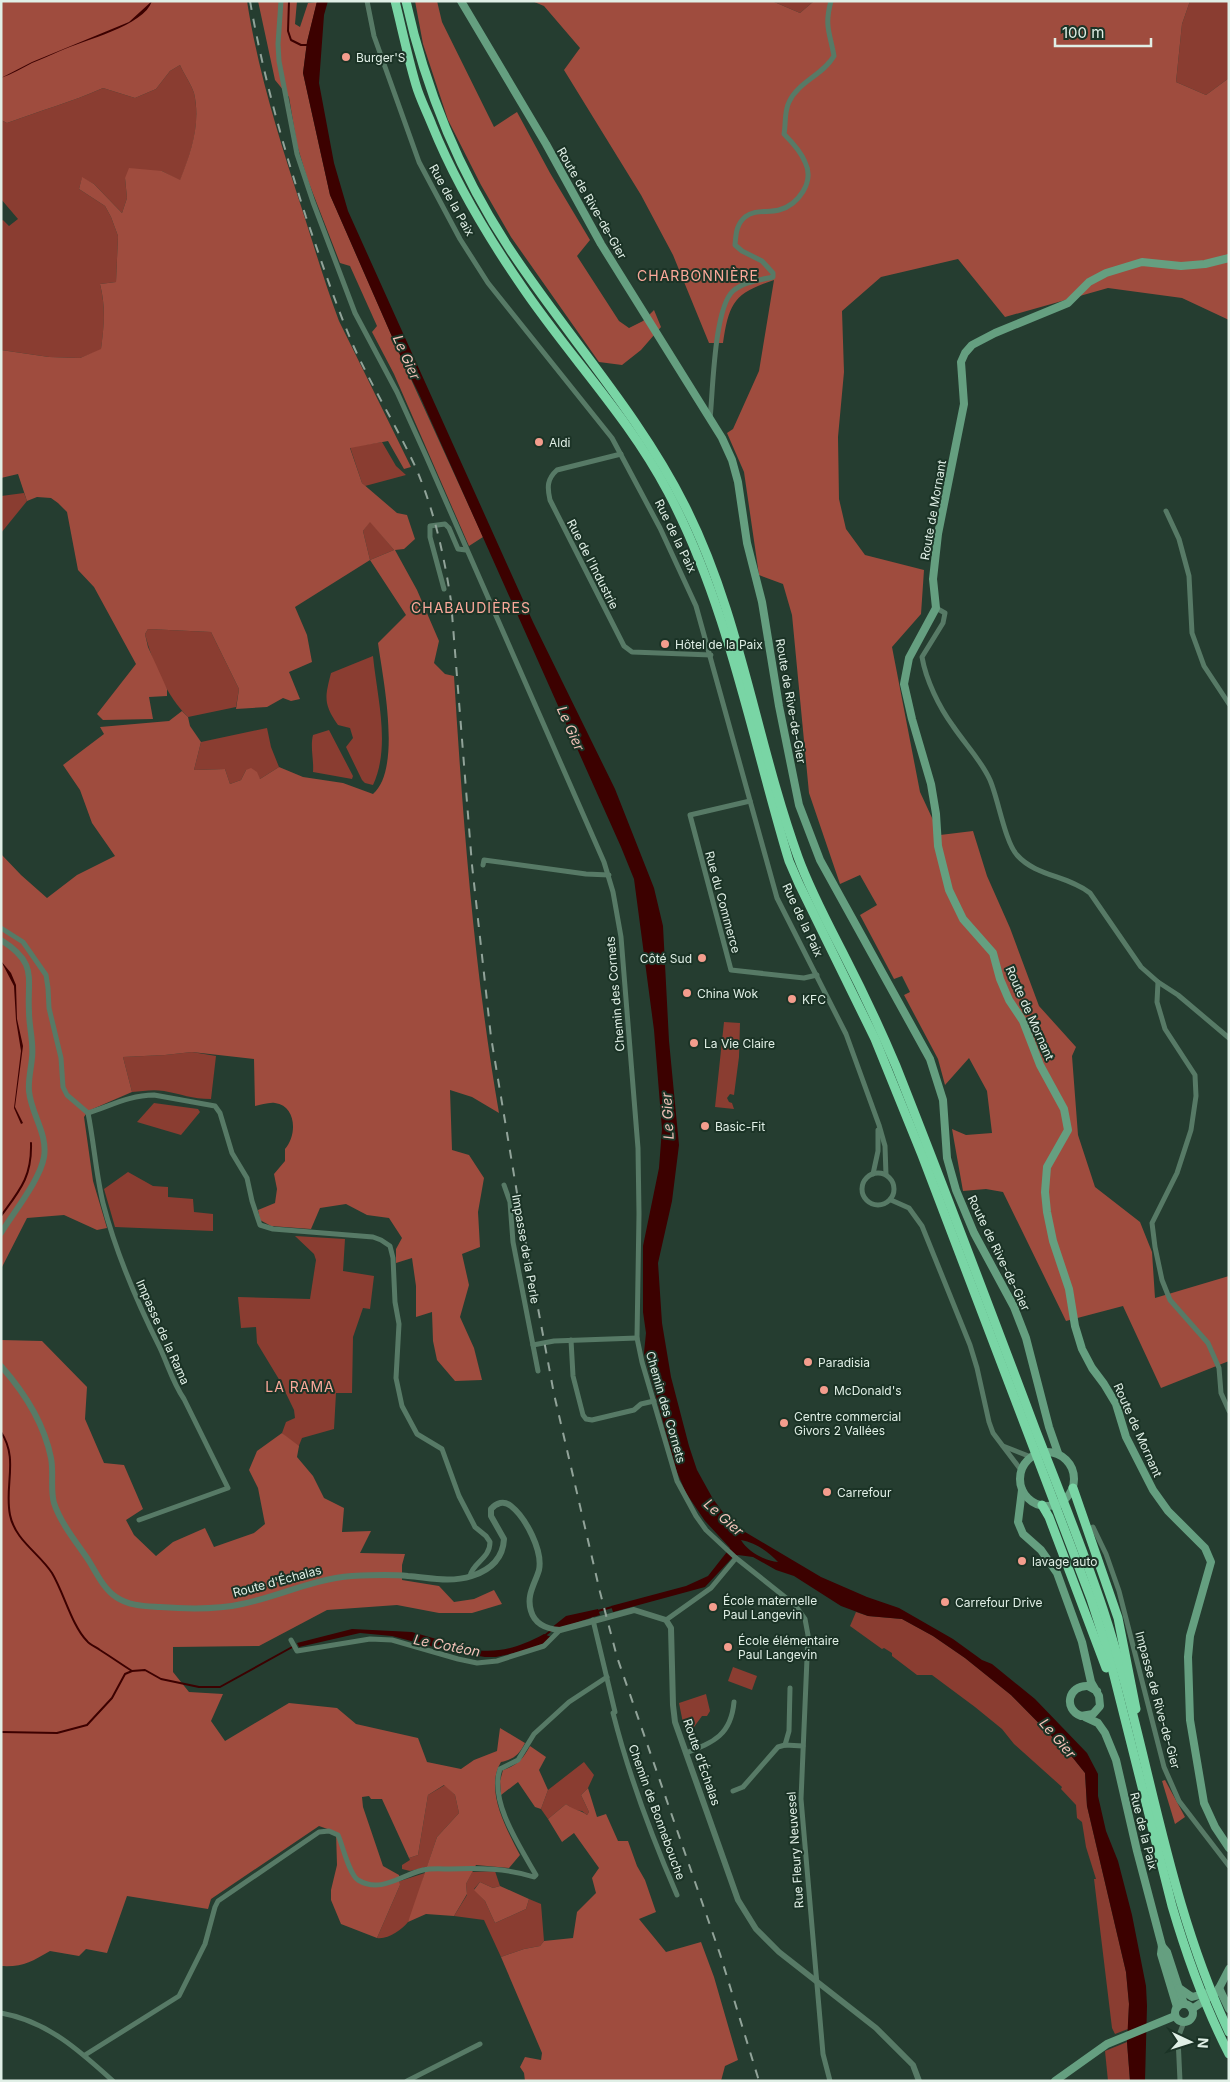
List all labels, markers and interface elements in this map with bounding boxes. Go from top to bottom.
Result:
scale bar [1055,15,1151,47]
text: 100 m [1062,23,1104,42]
place label: Burger'S [356,50,406,65]
marker: Burger'S [340,51,352,63]
street label: Route de Rive-de-Gier [554,144,630,262]
street label: Rue de la Paix [426,161,478,239]
district label: CHARBONNIÈRE [637,267,759,284]
water label: Le Gier [390,332,425,383]
place label: Aldi [549,435,571,450]
marker: Aldi [533,436,545,448]
street label: Route de Mornant [917,459,949,561]
street label: Rue de la Paix [652,497,700,576]
street label: Rue de l'Industrie [564,516,622,612]
district label: CHABAUDIÈRES [411,599,531,616]
place label: Hôtel de la Paix [675,637,763,652]
street label: Route de Rive-de-Gier [773,637,809,765]
marker: Hôtel de la Paix [659,638,671,650]
water label: Le Gier [554,703,589,754]
street label: Rue du Commerce [702,849,744,955]
street label: Rue de la Paix [779,881,827,960]
street label: Chemin des Cornets [602,936,628,1052]
place label: Côté Sud [640,951,692,966]
marker: Côté Sud [696,952,708,964]
street label: Route de Mornant [1003,964,1057,1062]
place label: China Wok [697,986,758,1001]
marker: China Wok [681,987,693,999]
place label: KFC [802,992,826,1007]
marker: KFC [786,993,798,1005]
place label: La Vie Claire [704,1036,775,1051]
marker: La Vie Claire [688,1037,700,1049]
water label: Le Gier [657,1091,677,1140]
place label: Basic-Fit [715,1119,765,1134]
marker: Basic-Fit [699,1120,711,1132]
street label: Impasse de la Perle [509,1193,543,1305]
street label: Route de Rive-de-Gier [965,1193,1034,1314]
street label: Impasse de la Rama [133,1277,193,1387]
street label: Chemin des Cornets [643,1349,689,1465]
place label: Paradisia [818,1355,870,1370]
marker: Paradisia [802,1356,814,1368]
district label: LA RAMA [265,1378,335,1395]
street label: Route de Mornant [1111,1381,1165,1479]
place label: McDonald's [834,1383,902,1398]
marker: McDonald's [818,1384,830,1396]
place label: Centre commercial Givors 2 Vallées [794,1409,901,1438]
marker: Centre commercial Givors 2 Vallées [778,1417,790,1429]
place label: Carrefour [837,1485,892,1500]
marker: Carrefour [821,1486,833,1498]
water label: Le Gier [701,1495,748,1540]
place label: lavage auto [1032,1554,1097,1569]
marker: lavage auto [1016,1555,1028,1567]
street label: Route d'Échalas [231,1562,323,1600]
place label: École maternelle Paul Langevin [723,1593,817,1622]
place label: Carrefour Drive [955,1595,1043,1610]
marker: Carrefour Drive [939,1596,951,1608]
marker: École maternelle Paul Langevin [707,1601,719,1613]
water label: Le Cotéon [412,1630,482,1660]
street label: Impasse de Rive-de-Gier [1132,1630,1184,1771]
place label: École élémentaire Paul Langevin [738,1633,839,1662]
marker: École élémentaire Paul Langevin [722,1641,734,1653]
water label: Le Gier [1036,1715,1080,1762]
street label: Route d'Échalas [680,1717,724,1807]
street label: Chemin de Bonnebouche [625,1742,689,1882]
street label: Rue de la Paix [1127,1790,1161,1872]
street label: Rue Fleury Neuvesel [783,1791,807,1909]
north arrow [1165,2017,1215,2067]
text: N [1195,2037,1212,2049]

